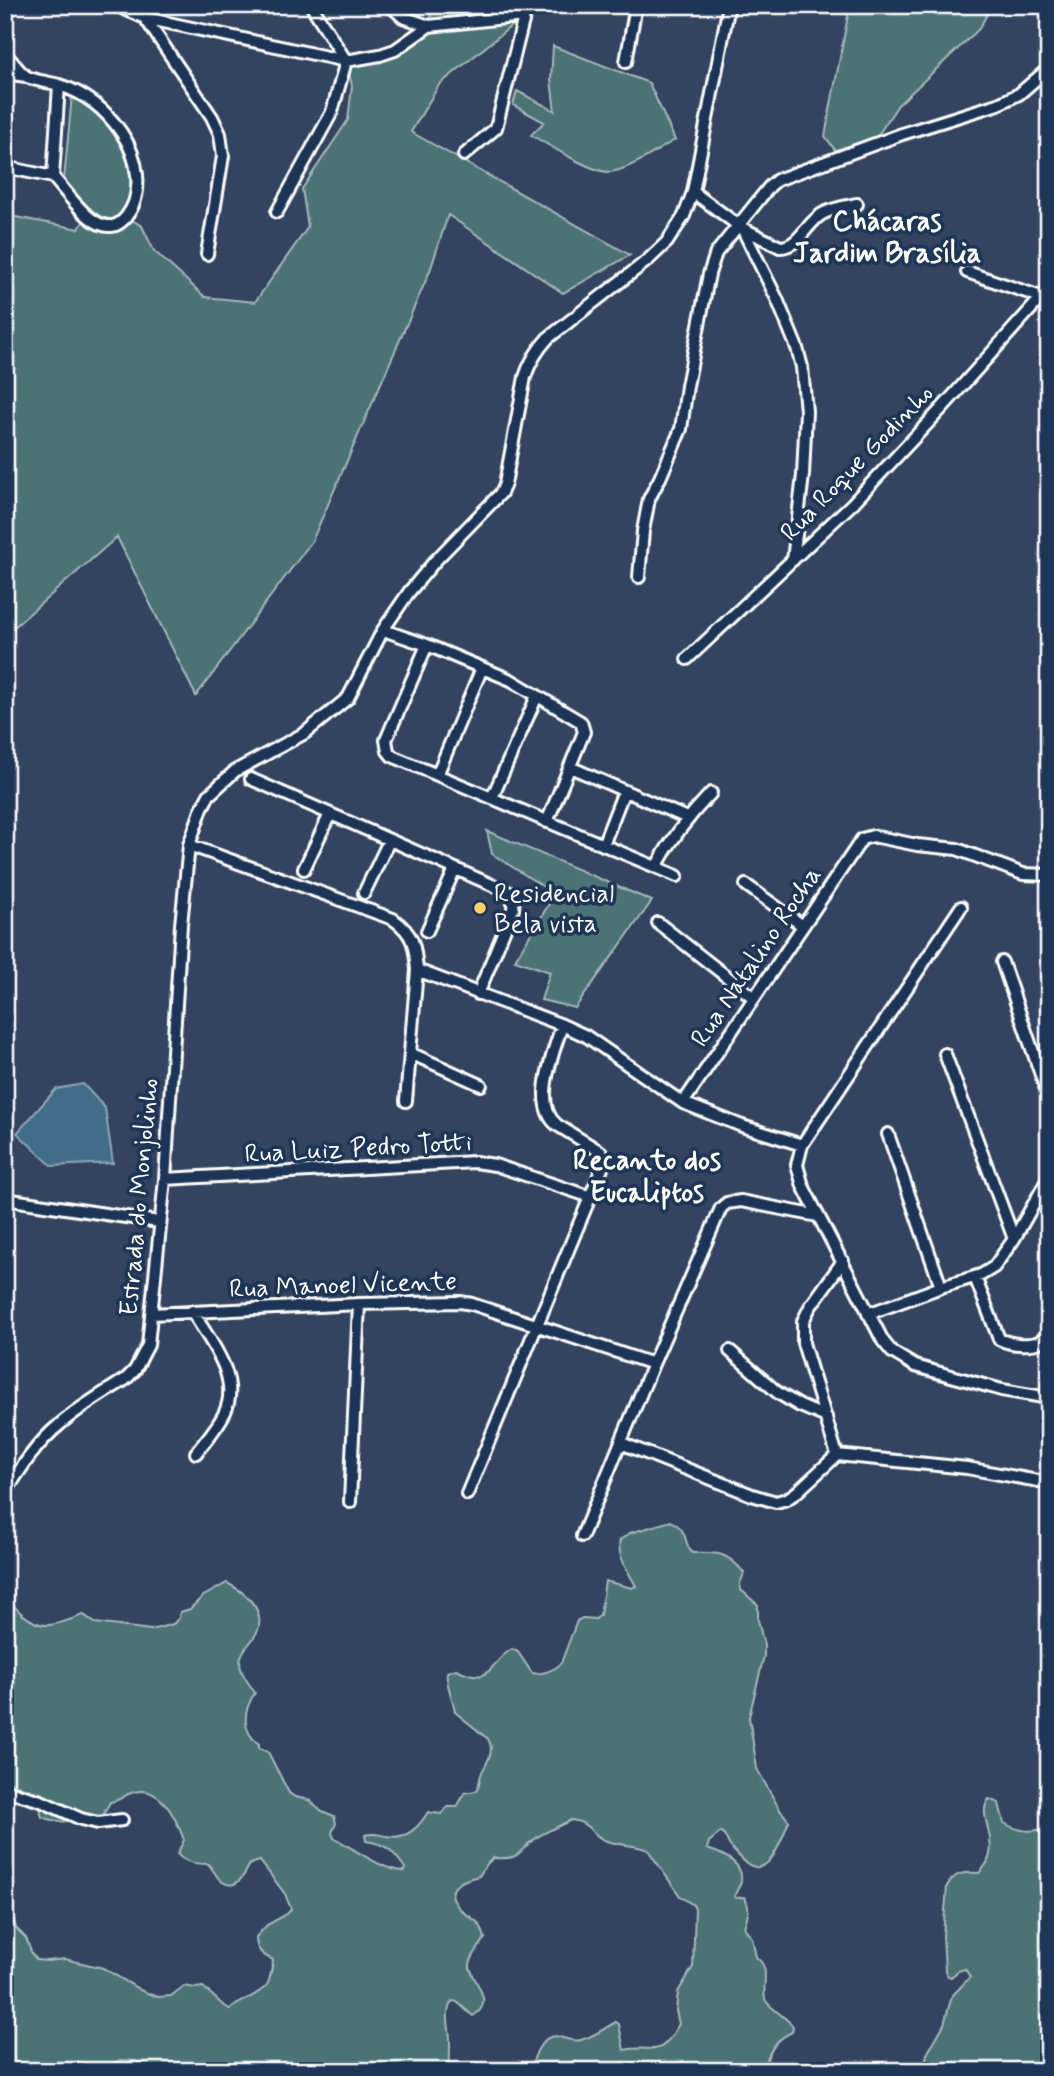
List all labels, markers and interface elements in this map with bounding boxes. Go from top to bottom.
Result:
district label: Chácaras Jardim Brasília [793,204,981,273]
street label: Rua Roque Godinho [773,377,942,549]
street label: Rua Natalino Rocha [684,860,830,1054]
place label: Residencial Bela vista [494,878,614,942]
marker: Residencial Bela vista [472,900,488,916]
street label: Estrada do Monjolinho [113,1077,167,1317]
street label: Rua Luiz Pedro Totti [244,1126,473,1172]
district label: Recanto dos Eucaliptos [573,1143,721,1212]
street label: Rua Manoel Vicente [229,1265,458,1307]

